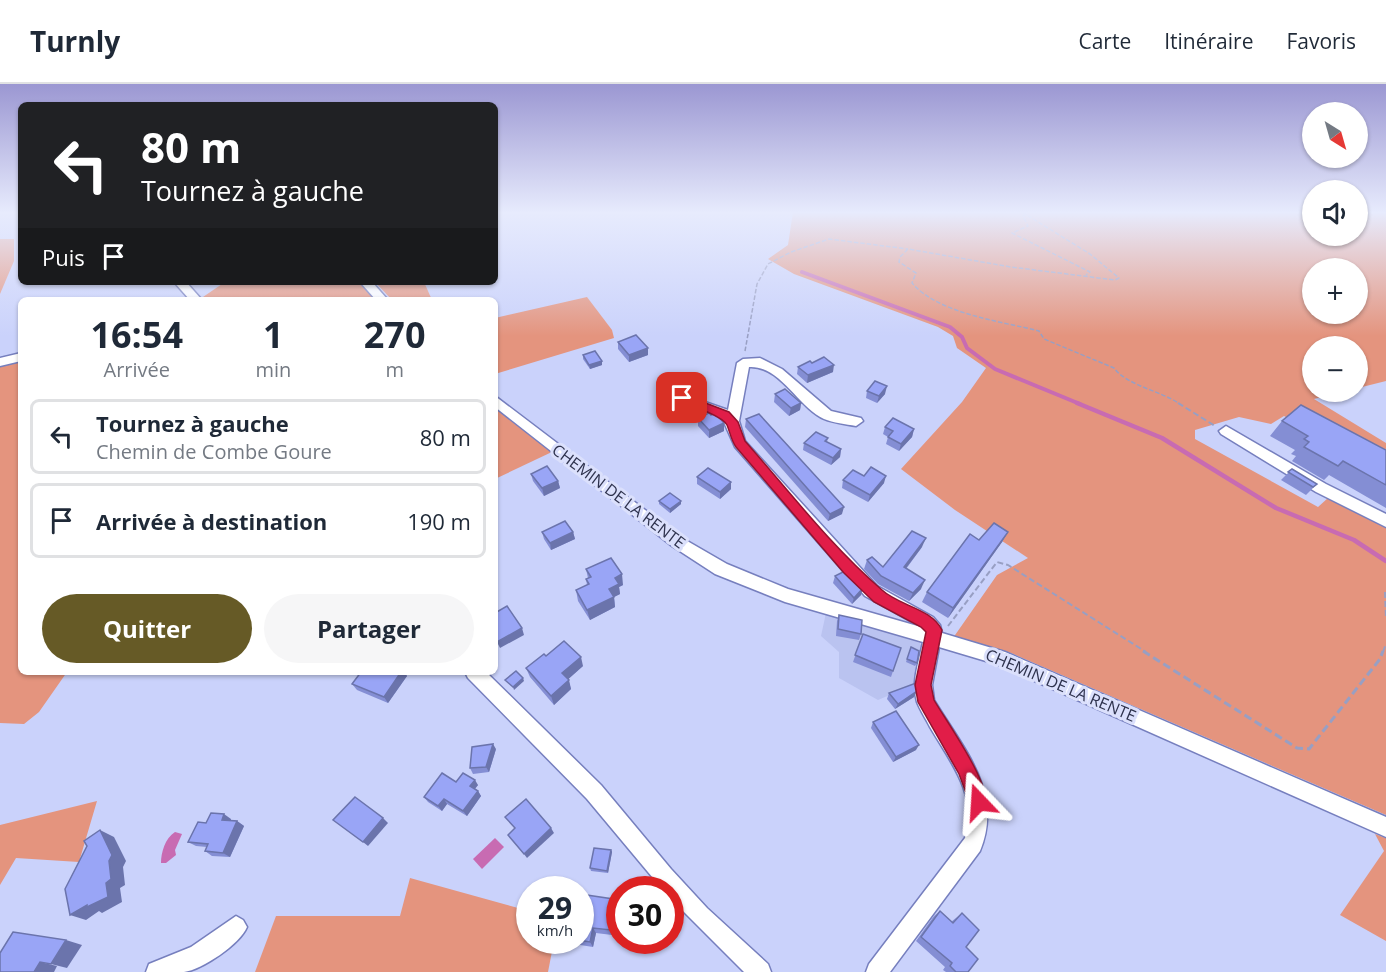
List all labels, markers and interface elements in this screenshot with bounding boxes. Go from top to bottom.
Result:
text: Turnly [30,22,120,60]
text: Carte [1078,27,1131,55]
text: Itinéraire [1164,27,1253,55]
text: Favoris [1286,27,1356,55]
north arrow [1302,102,1368,168]
map controls [1302,102,1368,402]
text: 80 m [141,118,241,175]
icon: left [42,126,120,204]
text: Tournez à gauche [141,172,364,209]
button: sound [1302,180,1368,246]
icon: arrive [97,240,130,273]
text: Puis [42,242,85,272]
button: + [1302,258,1368,324]
text: 16:54 [90,310,183,359]
text: 1 [263,310,284,359]
text: 270 [364,310,426,359]
button: − [1302,336,1368,402]
text: Arrivée [103,356,170,383]
text: min [255,356,291,383]
text: m [385,356,404,383]
pin [656,372,707,423]
icon: arrive [665,381,698,414]
text: Tournez à gauche [96,408,289,438]
icon: left [45,420,78,453]
text: 80 m [420,422,471,452]
text: Chemin de Combe Goure [96,438,332,465]
street label: CHEMIN DE LA RENTE [548,439,690,553]
icon: arrive [45,504,78,537]
text: Arrivée à destination [96,506,327,536]
text: 190 m [407,506,471,536]
button: Quitter [42,594,252,663]
button: Partager [264,594,474,663]
street label: CHEMIN DE LA RENTE [982,643,1140,727]
position arrow [947,770,1011,834]
speed limit sign: 30 [606,876,684,954]
text: 29 [538,887,572,928]
text: km/h [537,920,573,940]

